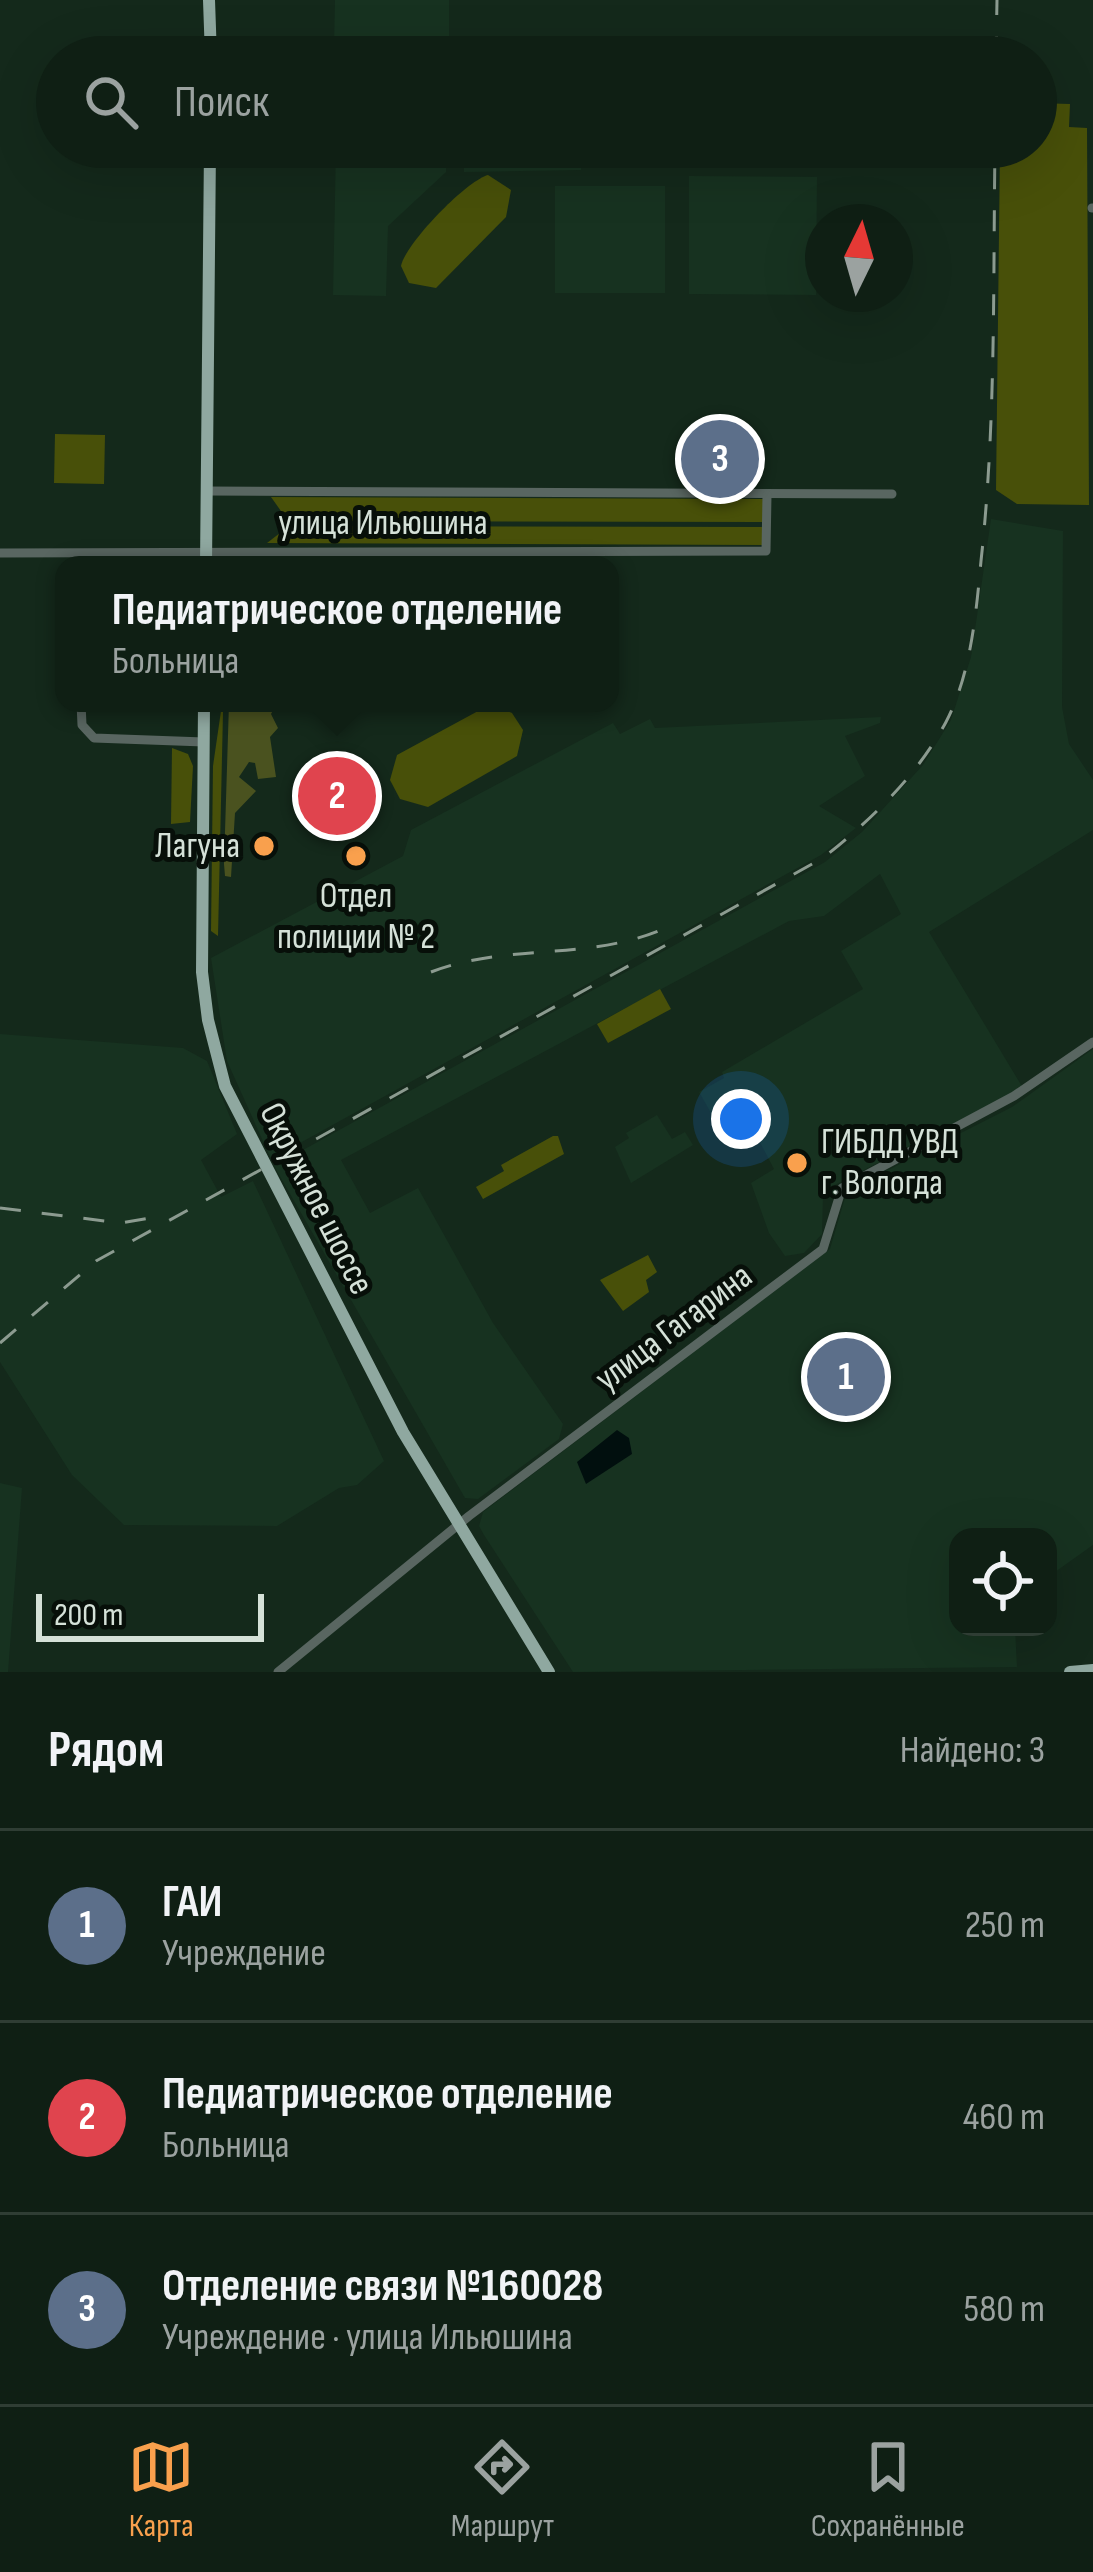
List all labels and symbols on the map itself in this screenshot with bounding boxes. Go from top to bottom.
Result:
north arrow [805,204,913,312]
pin: 3 [681,414,759,504]
street label: улица Ильюшина [278,502,488,545]
pin: 2 [298,751,376,841]
place label: Лагуна [155,825,240,868]
marker: Лагуна [251,833,277,859]
marker: Отдел полиции № 2 [343,843,369,869]
place label: Отдел полиции № 2 [277,875,435,959]
your location [711,1089,771,1149]
street label: Окружное шоссе [249,1096,383,1302]
place label: ГИБДД УВД г. Вологда [821,1121,958,1205]
marker: ГИБДД УВД г. Вологда [784,1150,810,1176]
street label: улица Гагарина [587,1255,761,1401]
pin: 1 [807,1332,885,1422]
scale bar [36,1588,264,1641]

